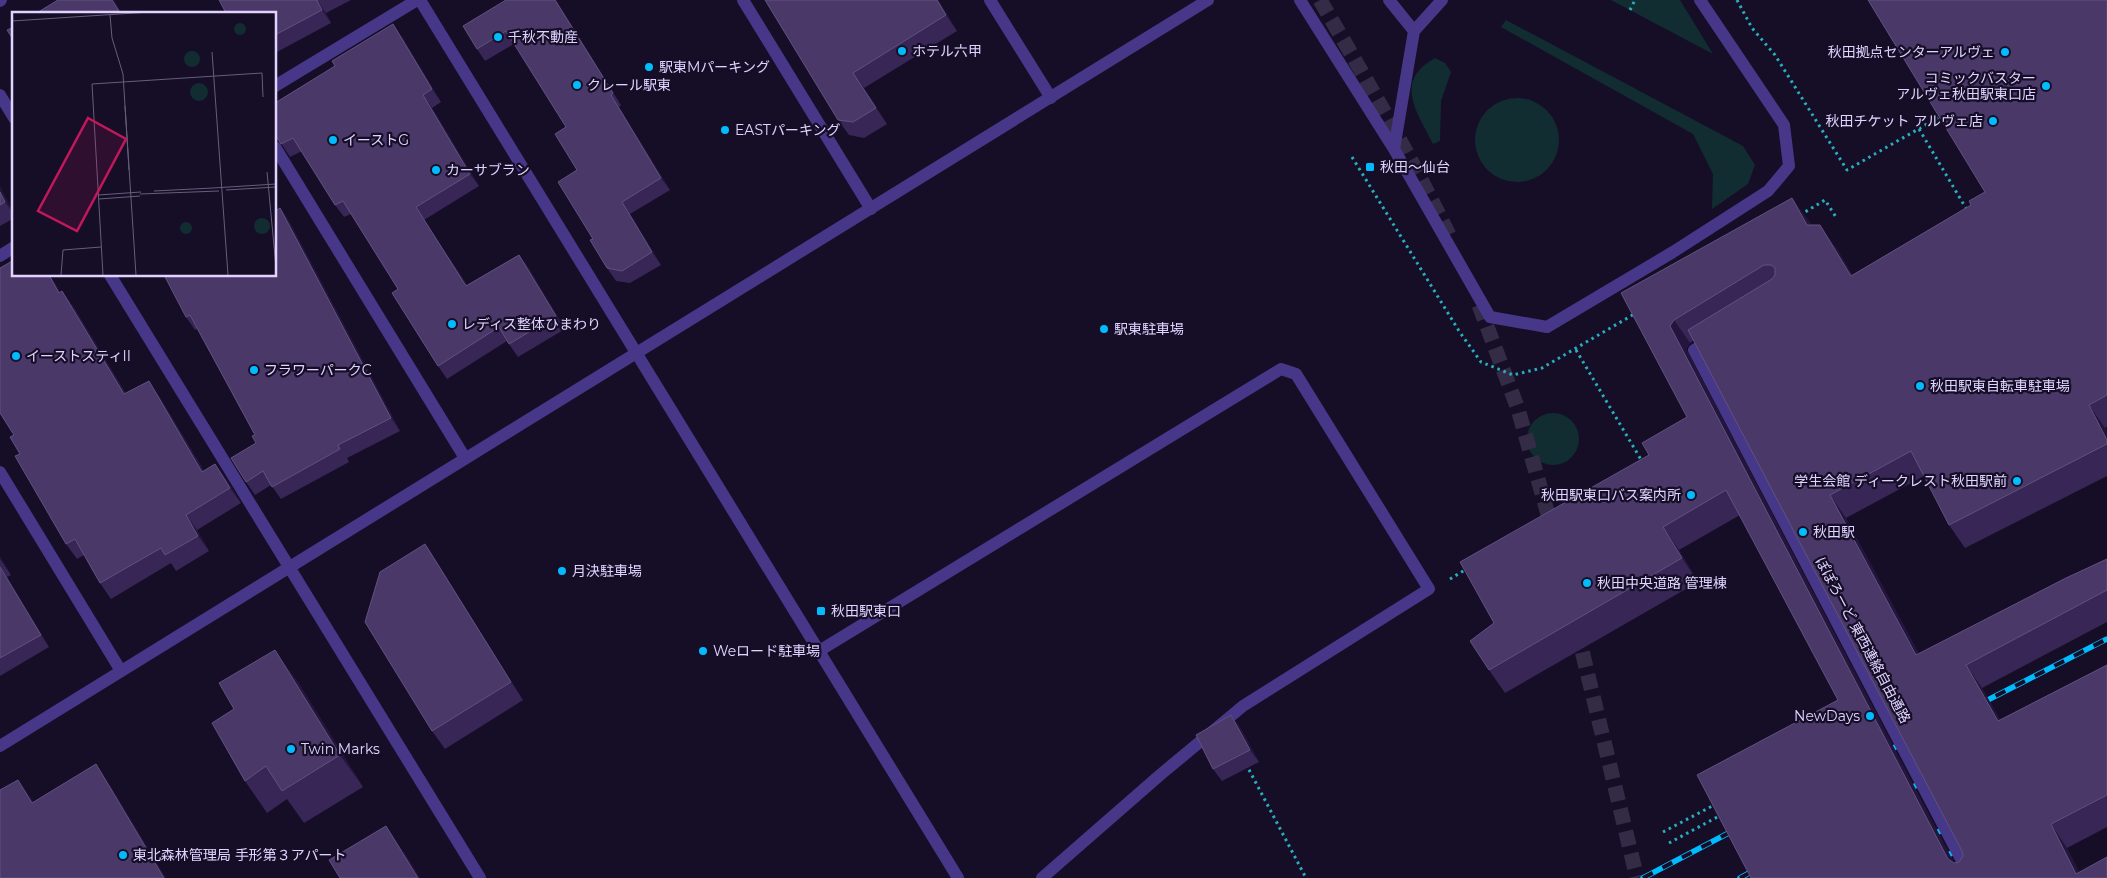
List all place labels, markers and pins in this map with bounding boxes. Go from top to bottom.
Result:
place label: 千秋不動産 [508,28,578,46]
marker: 千秋不動産 [492,31,504,43]
place label: ホテル六甲 [912,42,982,60]
place label: 秋田拠点センターアルヴェ [1828,43,1995,61]
marker: ホテル六甲 [896,45,908,57]
marker: 秋田拠点センターアルヴェ [1999,46,2011,58]
place label: 駅東Mパーキング [659,58,770,76]
marker: 駅東Mパーキング [643,61,655,73]
place label: コミックバスター アルヴェ秋田駅東口店 [1896,69,2036,103]
place label: クレール駅東 [587,76,671,94]
marker: クレール駅東 [571,79,583,91]
marker: コミックバスター アルヴェ秋田駅東口店 [2040,80,2052,92]
place label: 秋田チケット アルヴェ店 [1825,112,1983,130]
marker: 秋田チケット アルヴェ店 [1987,115,1999,127]
place label: EASTパーキング [735,121,841,139]
marker: EASTパーキング [719,124,731,136]
place label: イーストG [343,131,409,149]
marker: イーストG [327,134,339,146]
place label: 秋田〜仙台 [1380,158,1450,176]
place label: カーサブラン [446,161,530,179]
marker: 秋田〜仙台 [1364,161,1376,173]
marker: カーサブラン [430,164,442,176]
place label: レディス整体ひまわり [462,315,601,333]
marker: レディス整体ひまわり [446,318,458,330]
place label: 駅東駐車場 [1114,320,1184,338]
marker: 駅東駐車場 [1098,323,1110,335]
place label: イーストスティII [26,347,131,365]
marker: イーストスティII [10,350,22,362]
place label: フラワーパークC [264,361,372,379]
marker: フラワーパークC [248,364,260,376]
place label: 秋田駅東自転車駐車場 [1930,377,2070,395]
marker: 秋田駅東自転車駐車場 [1914,380,1926,392]
place label: 学生会館 ディークレスト秋田駅前 [1794,472,2007,490]
marker: 学生会館 ディークレスト秋田駅前 [2011,475,2023,487]
place label: 秋田駅東口バス案内所 [1541,486,1681,504]
marker: 秋田駅東口バス案内所 [1685,489,1697,501]
place label: 秋田駅 [1813,523,1855,541]
marker: 秋田駅 [1797,526,1809,538]
place label: 月決駐車場 [572,562,642,580]
marker: 月決駐車場 [556,565,568,577]
place label: 秋田中央道路 管理棟 [1597,574,1727,592]
marker: 秋田中央道路 管理棟 [1581,577,1593,589]
place label: 秋田駅東口 [831,602,901,620]
marker: 秋田駅東口 [815,605,827,617]
place label: Weロード駐車場 [713,642,820,660]
marker: Weロード駐車場 [697,645,709,657]
place label: NewDays [1794,707,1860,725]
marker: NewDays [1864,710,1876,722]
place label: Twin Marks [301,740,380,758]
marker: Twin Marks [285,743,297,755]
place label: 東北森林管理局 手形第３アパート [133,846,346,864]
marker: 東北森林管理局 手形第３アパート [117,849,129,861]

